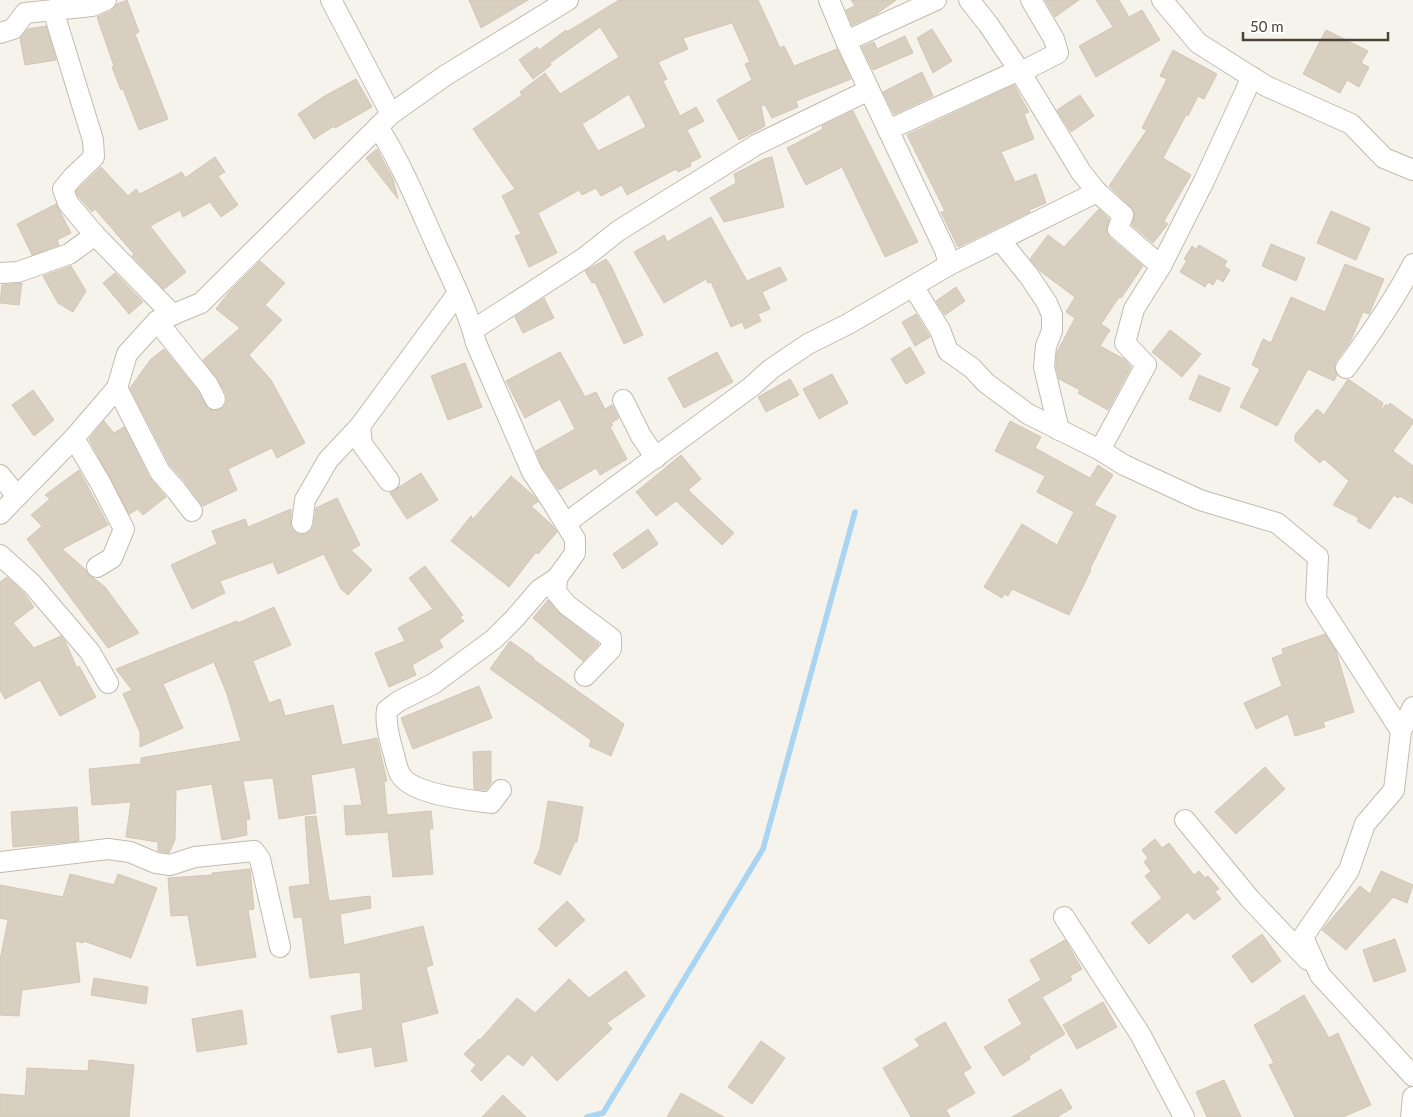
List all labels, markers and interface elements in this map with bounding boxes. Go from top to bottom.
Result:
scale bar [1243,10,1388,42]
text: 50 m [1250,17,1284,35]

